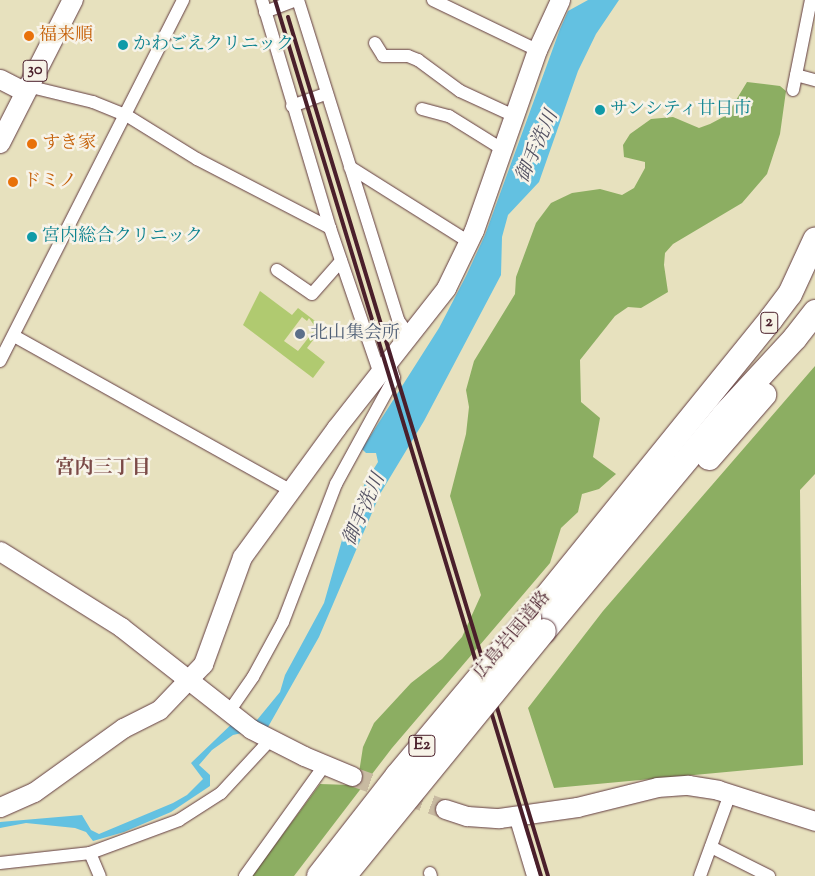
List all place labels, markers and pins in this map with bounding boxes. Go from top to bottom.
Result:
place label: 福来順 [39,25,93,47]
marker: 福来順 [23,30,35,42]
place label: かわごえクリニック [133,34,295,56]
marker: かわごえクリニック [117,39,129,51]
place label: サンシティ廿日市 [610,99,754,121]
marker: サンシティ廿日市 [594,104,606,116]
place label: すき家 [42,133,96,155]
marker: すき家 [26,138,38,150]
place label: ドミノ [23,171,77,193]
marker: ドミノ [7,176,19,188]
place label: 宮内総合クリニック [42,226,204,248]
marker: 宮内総合クリニック [26,231,38,243]
place label: 北山集会所 [310,323,400,345]
marker: 北山集会所 [294,328,306,340]

